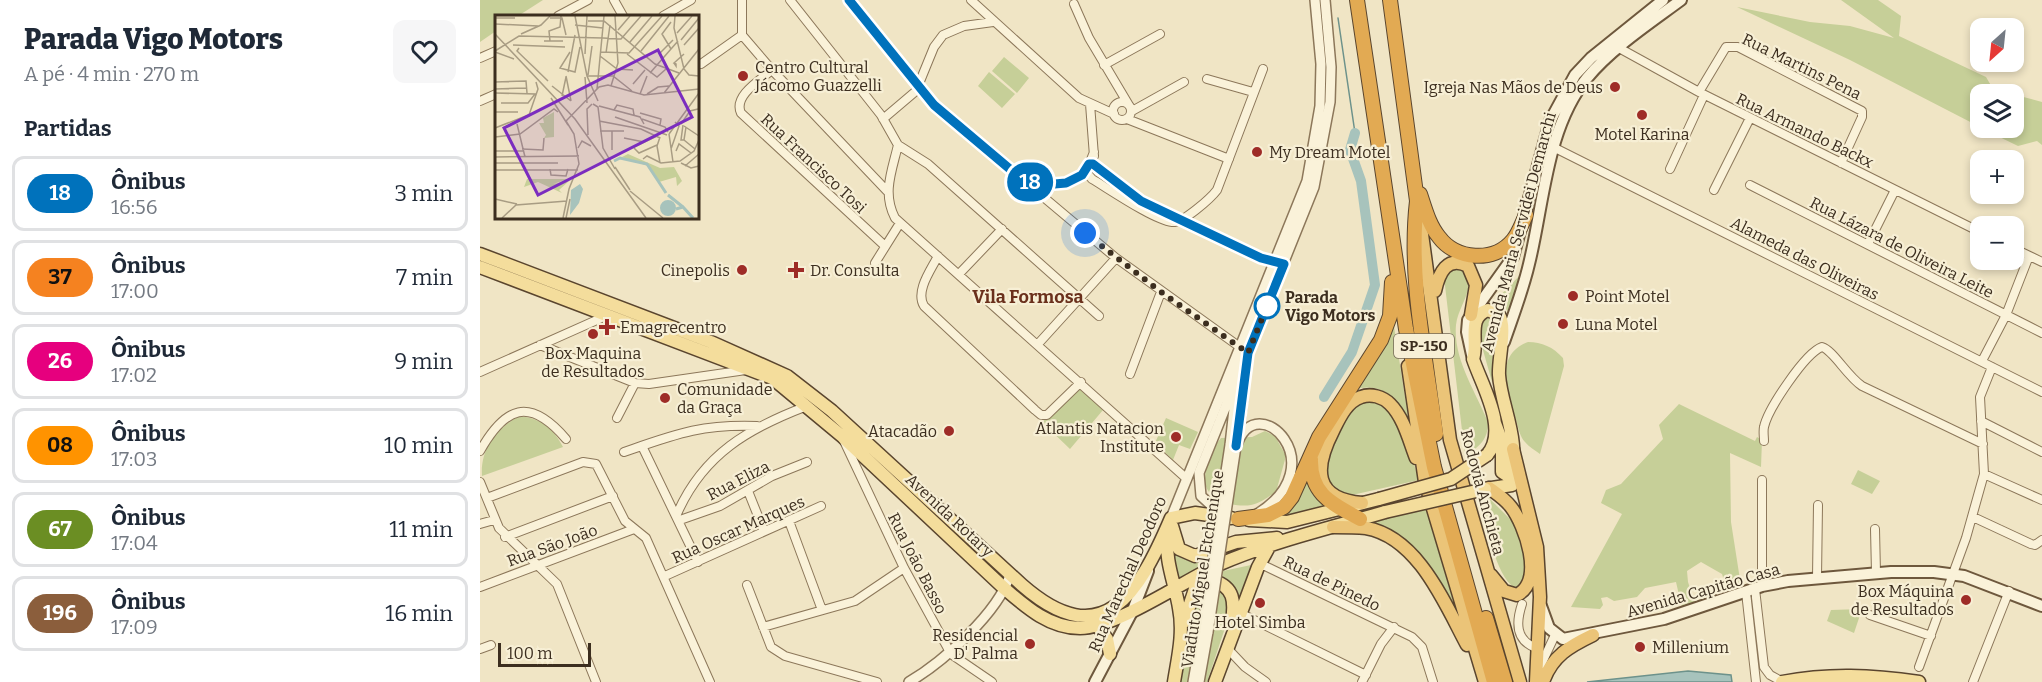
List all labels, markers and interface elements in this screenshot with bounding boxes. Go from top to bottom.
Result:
inset map [495,15,699,219]
north arrow [1970,18,2024,72]
map controls [1970,18,2024,270]
button: heart [393,20,456,83]
text: Parada Vigo Motors [24,23,283,56]
street label: Rua Martins Pena [1739,29,1865,104]
place label: Centro Cultural Jácomo Guazzelli [754,58,882,95]
text: A pé · 4 min · 270 m [24,62,199,86]
marker: Centro Cultural Jácomo Guazzelli [736,69,750,83]
place label: Igreja Nas Mãos de Deus [1423,78,1603,97]
marker: Igreja Nas Mãos de Deus [1608,80,1622,94]
button: layers [1970,84,2024,138]
street label: Rua Armando Backx [1733,89,1877,172]
marker: Motel Karina [1635,108,1649,122]
street label: Rua Francisco Tosi [757,110,870,217]
street label: Avenida Maria Servidei Demarchi [1477,110,1560,354]
text: Partidas [24,115,112,142]
place label: Motel Karina [1594,125,1690,144]
place label: My Dream Motel [1269,143,1391,162]
marker: My Dream Motel [1250,145,1264,159]
button: + [1970,150,2024,204]
line badge: 18 [1003,162,1057,201]
text: Ônibus [111,168,186,195]
text: 18 [1019,169,1041,195]
text: 18 [49,180,71,206]
text: 3 min [395,180,453,207]
street label: Rua Lázara de Oliveira Leite [1807,193,1997,302]
text: 16:56 [111,195,158,219]
street label: Alameda das Oliveiras [1727,213,1882,304]
button: − [1970,216,2024,270]
your location [1070,218,1100,248]
text: Ônibus [111,252,186,279]
place label: Cinepolis [661,261,730,280]
marker: Dr. Consulta [787,261,805,279]
place label: Dr. Consulta [810,261,900,280]
marker: Cinepolis [735,263,749,277]
text: 37 [48,264,72,290]
text: 7 min [396,264,453,291]
text: 17:00 [111,279,159,303]
district label: Vila Formosa [972,286,1084,308]
place label: Point Motel [1585,287,1670,306]
place label: Parada Vigo Motors [1285,288,1376,325]
marker: Point Motel [1566,289,1580,303]
marker: Parada Vigo Motors [1254,293,1280,319]
place label: Luna Motel [1575,315,1658,334]
marker: Luna Motel [1556,317,1570,331]
marker: Emagrecentro [598,318,616,336]
place label: Emagrecentro [620,318,726,337]
marker: Box Maquina de Resultados [586,327,600,341]
road number: SP-150 [1394,334,1454,358]
text: Ônibus [111,336,186,363]
place label: Box Maquina de Resultados [541,344,645,381]
text: 26 [48,348,72,374]
text: 9 min [394,348,453,375]
text: 17:02 [111,363,157,387]
place label: Comunidade da Graça [677,380,772,417]
marker: Comunidade da Graça [658,391,672,405]
place label: Atlantis Natacion Institute [1035,419,1164,456]
text: Ônibus [111,420,186,447]
place label: Atacadão [868,422,937,441]
marker: Atacadão [942,424,956,438]
street label: Rodovia Anchieta [1457,427,1509,557]
marker: Atlantis Natacion Institute [1169,430,1183,444]
text: 08 [47,432,73,458]
text: 10 min [384,432,453,459]
text: 17:03 [111,447,157,471]
street label: Rua Eliza [704,456,773,504]
street label: Viaduto Miguel Etchenique [1177,469,1228,669]
street label: Avenida Rotary [902,470,998,561]
street label: Rua Oscar Marques [669,492,808,567]
street label: Rua Marechal Deodoro [1084,493,1170,655]
text: Ônibus [111,504,186,531]
street label: Rua João Basso [884,510,951,617]
text: 67 [48,516,72,542]
text: 11 min [389,516,453,543]
street label: Rua São João [504,520,600,571]
text: 17:04 [111,531,158,555]
street label: Rua de Pinedo [1280,552,1383,615]
street label: Avenida Capitão Casa [1624,559,1782,621]
place label: Box Máquina de Resultados [1851,582,1954,619]
text: Ônibus [111,588,186,615]
marker: Box Máquina de Resultados [1959,593,1973,607]
marker: Hotel Simba [1253,596,1267,610]
text: 196 [43,600,77,626]
text: 16 min [385,600,453,627]
place label: Hotel Simba [1215,613,1306,632]
text: 17:09 [111,615,158,639]
place label: Residencial D' Palma [932,626,1018,663]
marker: Residencial D' Palma [1023,637,1037,651]
place label: Millenium [1652,638,1729,657]
scale bar [498,640,591,668]
marker: Millenium [1633,640,1647,654]
text: 100 m [507,644,552,663]

